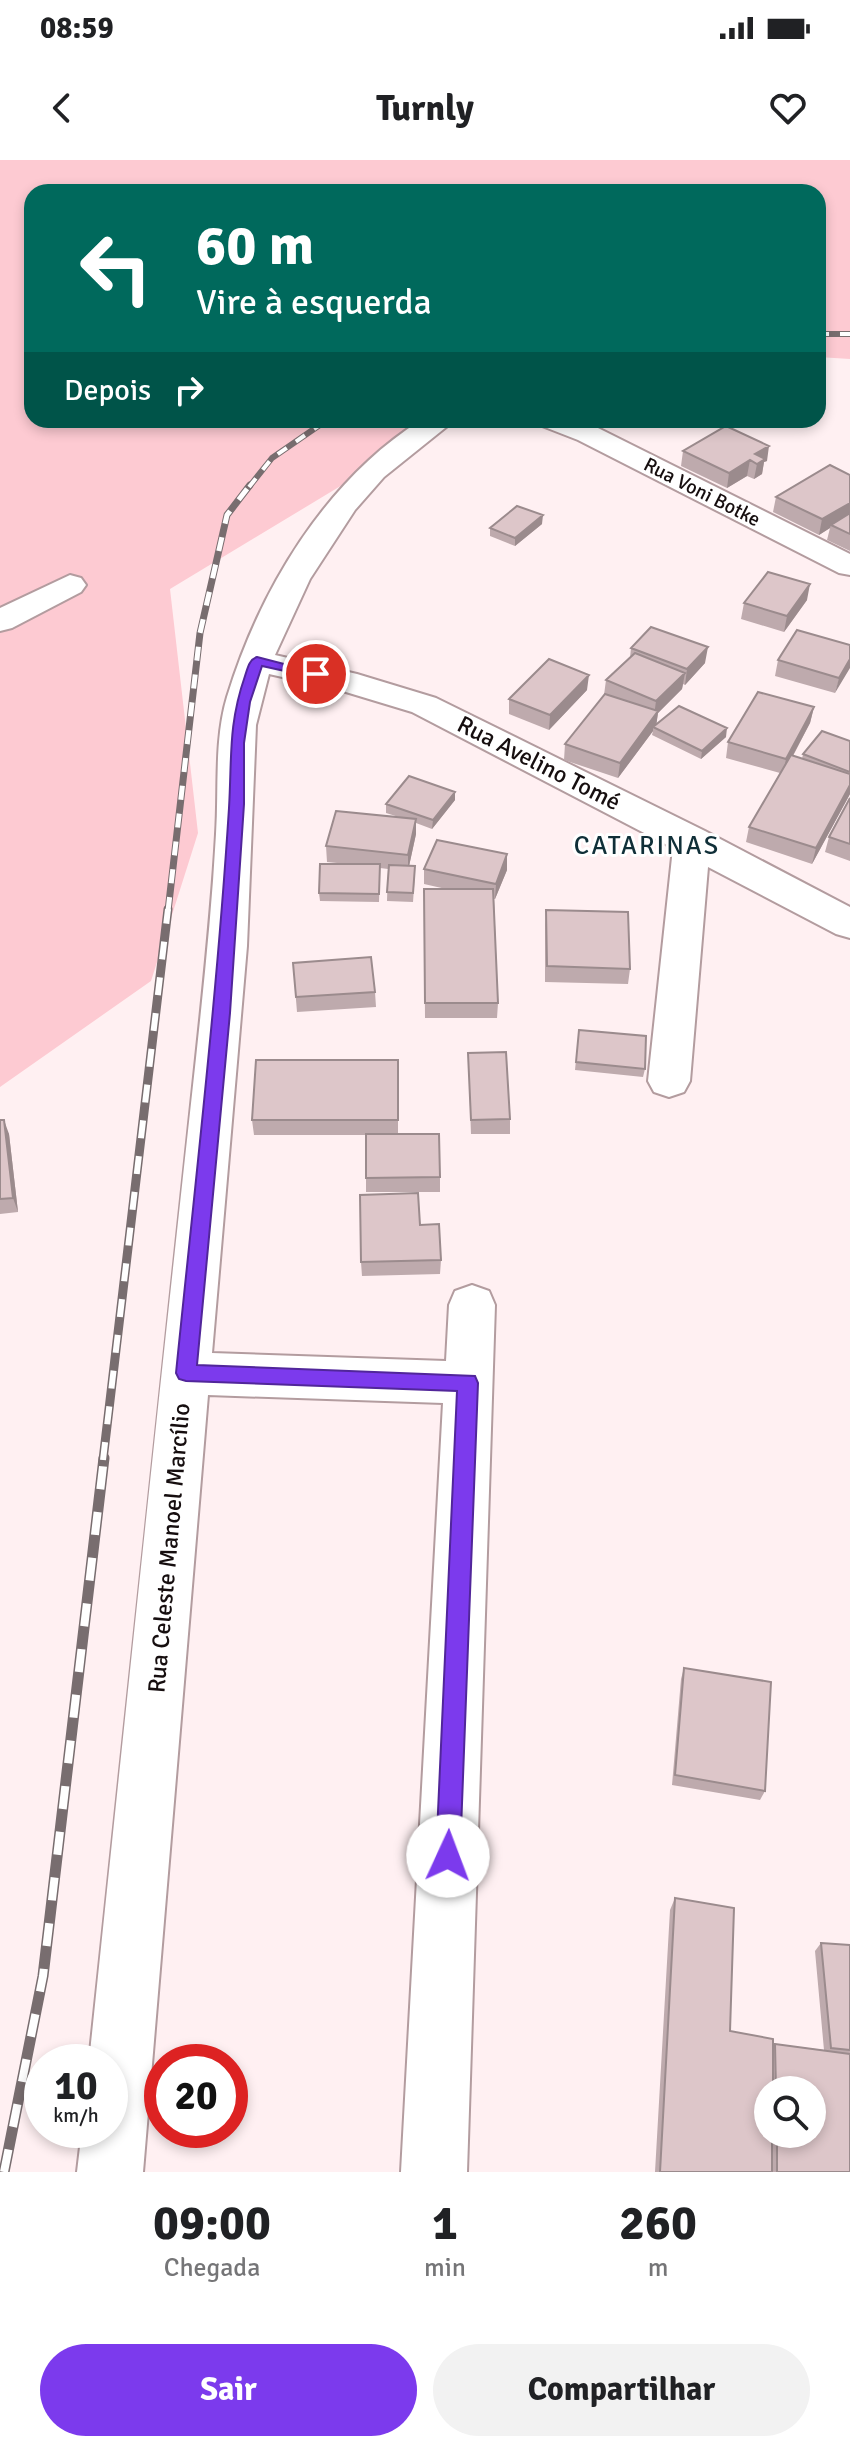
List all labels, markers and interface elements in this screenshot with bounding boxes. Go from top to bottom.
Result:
text: 08:59 [40,10,114,47]
icon: back [40,86,84,130]
text: Turnly [376,86,474,131]
icon: heart [766,86,810,130]
text: 60 m [196,211,314,280]
icon: left [64,216,168,320]
text: Vire à esquerda [196,280,432,325]
icon: right [167,368,211,412]
text: Depois [64,372,151,409]
street label: Rua Voni Botke [639,452,765,532]
pin [282,640,350,708]
icon: arrive [294,652,338,696]
street label: Rua Avelino Tomé [452,709,626,817]
district label: CATARINAS [574,830,720,862]
street label: Rua Celeste Manoel Marcílio [141,1402,197,1694]
position arrow [406,1814,490,1898]
speed limit sign: 20 [144,2044,248,2148]
text: 10 [54,2061,98,2111]
map controls [754,2076,826,2148]
button: search [754,2076,826,2148]
text: km/h [53,2103,99,2128]
text: 09:00 [153,2194,271,2253]
text: 1 [432,2194,458,2253]
text: 260 [619,2194,697,2253]
text: Chegada [164,2252,260,2284]
text: min [424,2252,466,2284]
text: m [648,2252,668,2284]
button: Sair [40,2344,417,2436]
button: Compartilhar [433,2344,810,2436]

